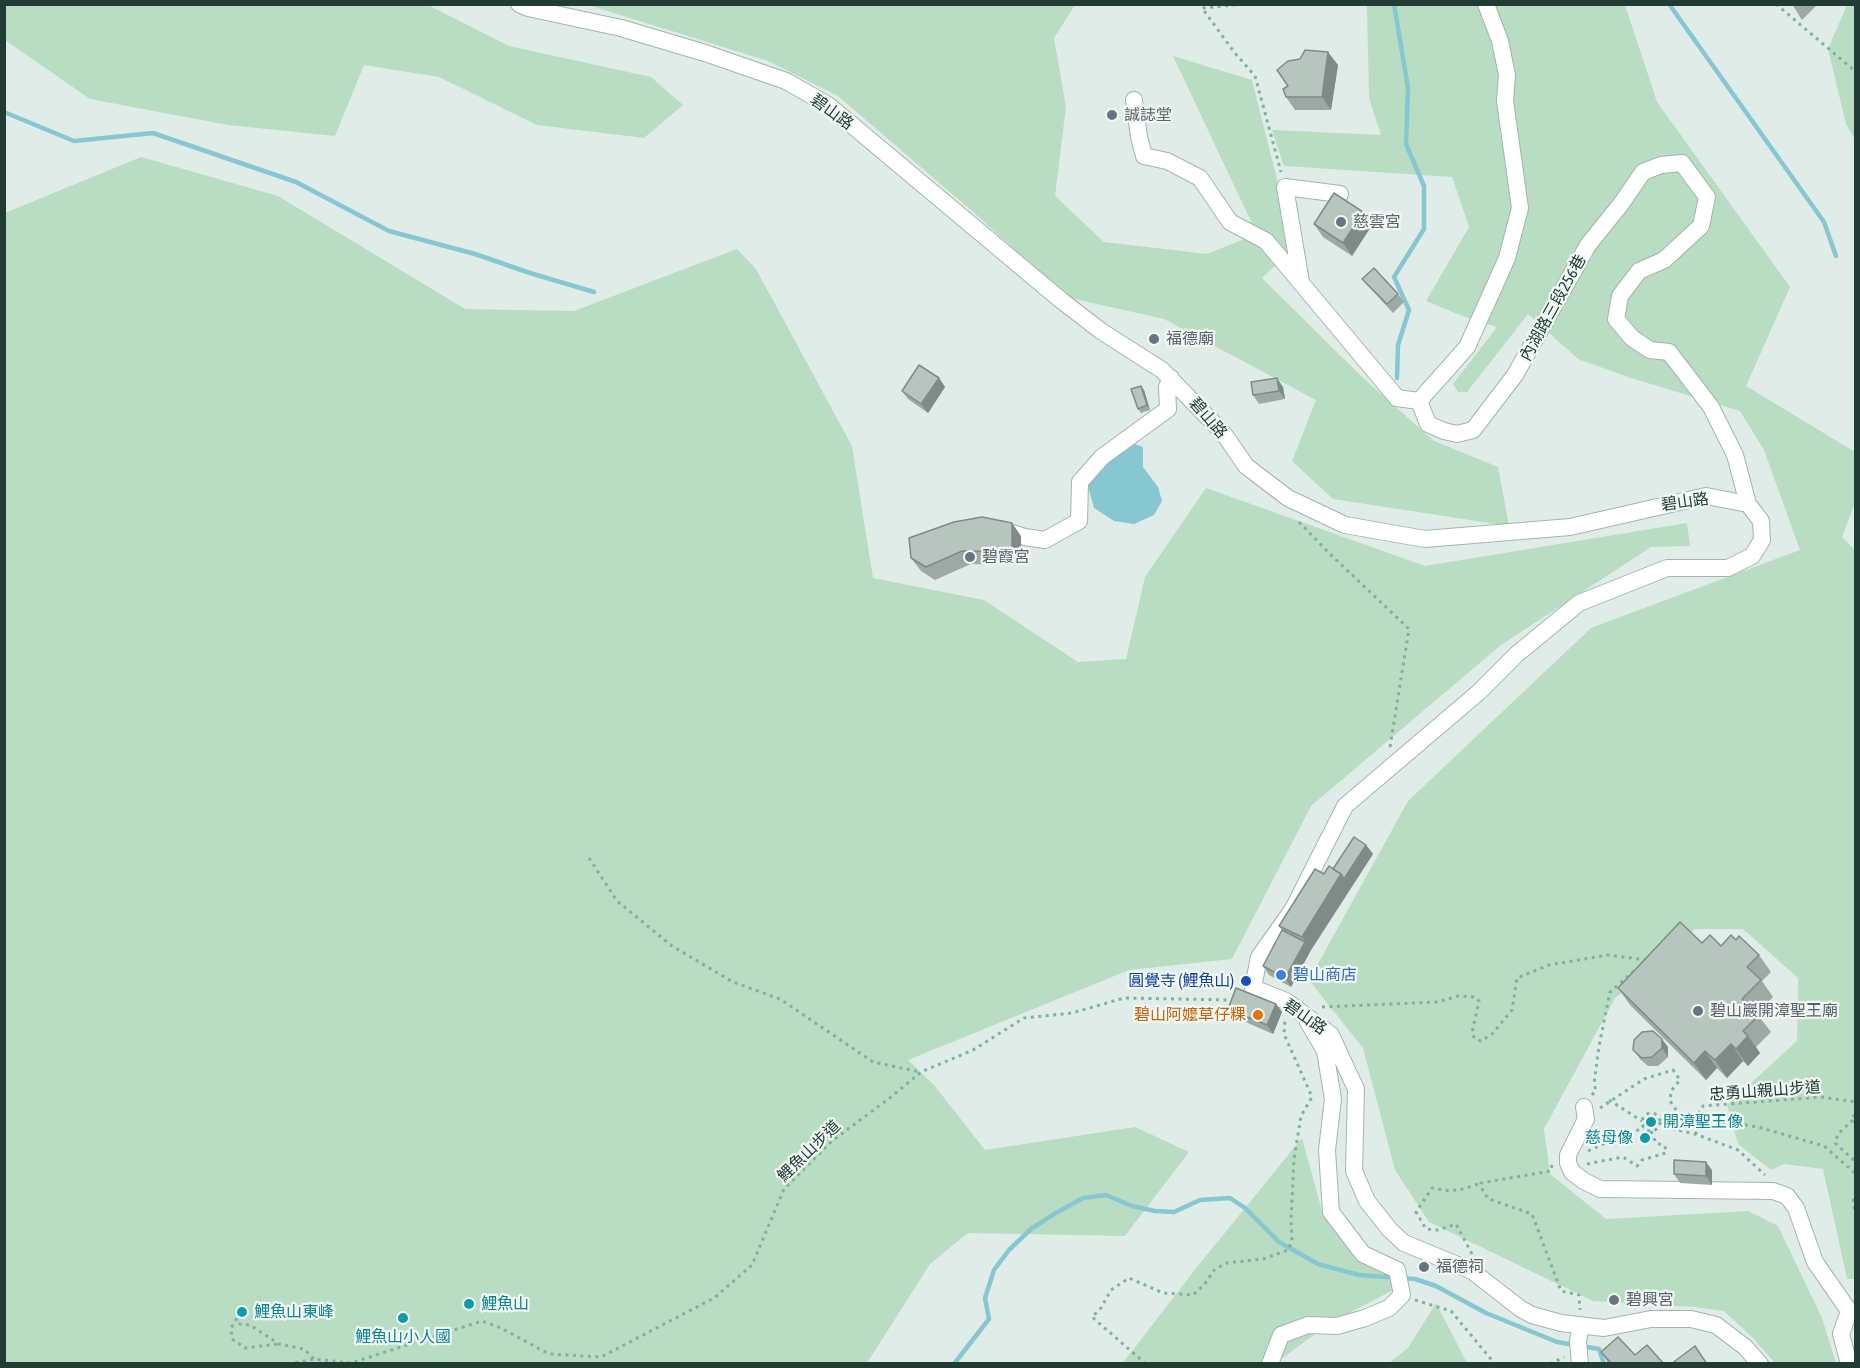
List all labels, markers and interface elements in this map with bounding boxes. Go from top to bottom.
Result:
street label: 碧山路 [807,90,857,134]
place label: 誠誌堂 [1124,105,1172,125]
marker: 誠誌堂 [1105,108,1119,122]
place label: 慈雲宮 [1353,212,1401,232]
marker: 慈雲宮 [1334,215,1348,229]
street label: 內湖路三段256巷 [1516,251,1590,365]
place label: 福德廟 [1166,329,1214,349]
marker: 福德廟 [1147,332,1161,346]
street label: 碧山路 [1185,394,1231,442]
street label: 碧山路 [1660,489,1710,515]
place label: 碧霞宮 [982,547,1030,567]
marker: 碧霞宮 [963,550,977,564]
place label: 碧山商店 [1293,965,1357,985]
marker: 碧山商店 [1274,968,1288,982]
place label: 圓覺寺 (鯉魚山) [1128,971,1234,991]
marker: 圓覺寺 (鯉魚山) [1239,974,1253,988]
street label: 碧山路 [1280,995,1330,1039]
place label: 碧山巖開漳聖王廟 [1710,1001,1838,1021]
marker: 碧山巖開漳聖王廟 [1691,1004,1705,1018]
place label: 碧山阿嬤草仔粿 [1134,1005,1246,1025]
marker: 碧山阿嬤草仔粿 [1251,1008,1265,1022]
street label: 忠勇山親山步道 [1708,1078,1822,1104]
place label: 開漳聖王像 [1663,1112,1743,1132]
marker: 開漳聖王像 [1644,1115,1658,1129]
street label: 鯉魚山步道 [774,1116,844,1186]
place label: 慈母像 [1585,1128,1633,1148]
marker: 慈母像 [1638,1131,1652,1145]
place label: 福德祠 [1436,1257,1484,1277]
marker: 福德祠 [1417,1260,1431,1274]
place label: 碧興宮 [1626,1290,1674,1310]
marker: 碧興宮 [1607,1293,1621,1307]
place label: 鯉魚山 [481,1294,529,1314]
marker: 鯉魚山 [462,1297,476,1311]
place label: 鯉魚山東峰 [254,1302,334,1322]
marker: 鯉魚山東峰 [235,1305,249,1319]
marker: 鯉魚山小人國 [396,1311,410,1325]
place label: 鯉魚山小人國 [355,1327,451,1347]

